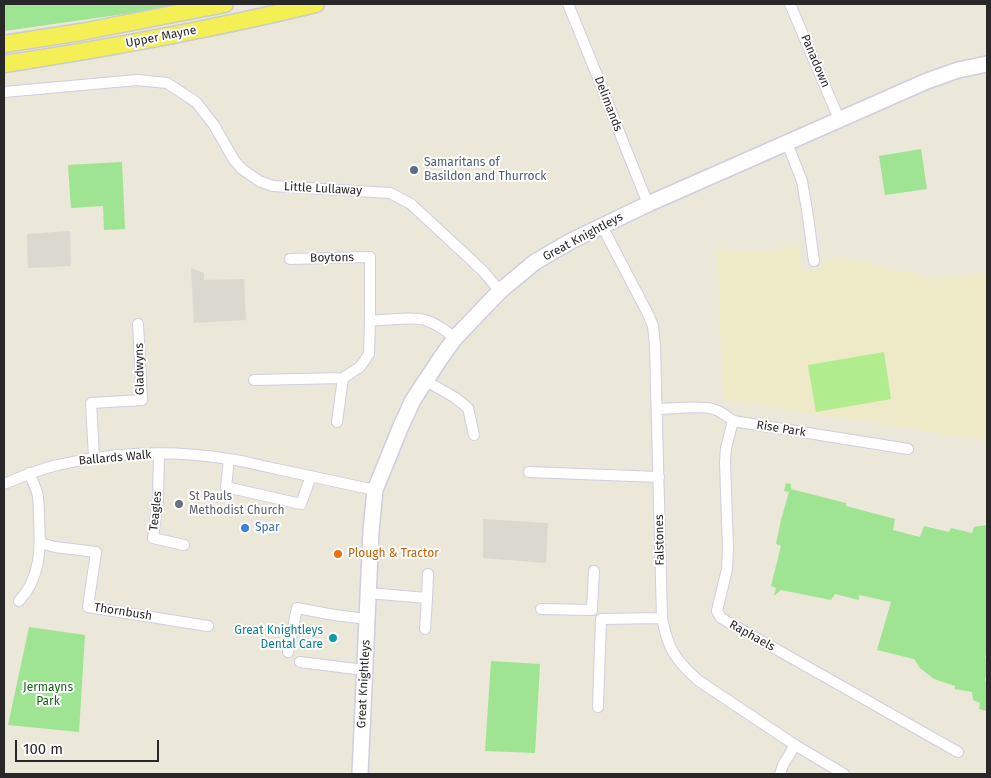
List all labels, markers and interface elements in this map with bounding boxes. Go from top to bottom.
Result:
street label: Upper Mayne [124,23,198,51]
street label: Panadown [797,32,833,90]
street label: Delimands [591,74,625,134]
place label: Samaritans of Basildon and Thurrock [424,156,546,184]
marker: Samaritans of Basildon and Thurrock [408,164,420,176]
street label: Little Lullaway [284,180,362,198]
street label: Great Knightleys [540,210,626,264]
street label: Boytons [310,250,354,266]
street label: Gladwyns [132,343,148,395]
street label: Rise Park [755,418,807,440]
street label: Ballards Walk [78,448,152,468]
street label: Teagles [147,490,165,532]
place label: St Pauls Methodist Church [189,490,285,518]
marker: St Pauls Methodist Church [173,498,185,510]
street label: Falstones [652,514,668,566]
place label: Spar [255,521,280,535]
marker: Spar [239,522,251,534]
place label: Plough & Tractor [348,547,439,561]
marker: Plough & Tractor [332,548,344,560]
street label: Thornbush [93,600,153,624]
street label: Raphaels [727,618,777,654]
place label: Great Knightleys Dental Care [234,624,323,652]
marker: Great Knightleys Dental Care [327,632,339,644]
street label: Great Knightleys [354,639,374,729]
park label: Jermayns Park [23,681,73,709]
scale bar [18,730,161,762]
text: 100 m [23,740,63,758]

